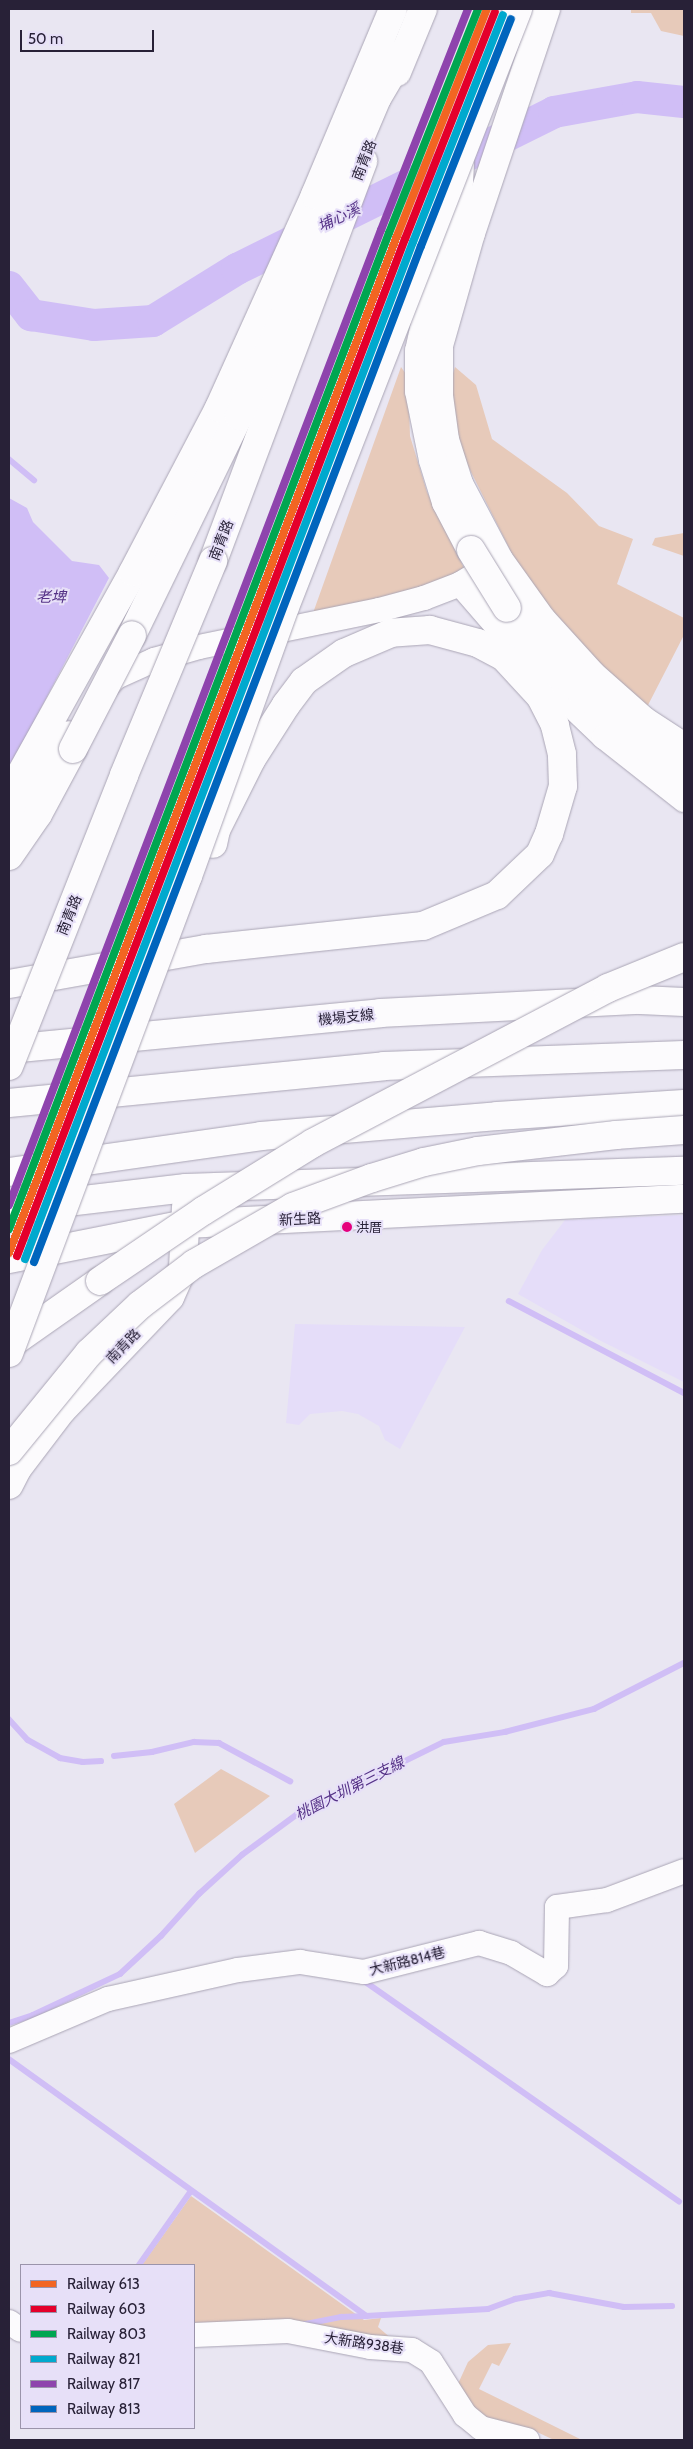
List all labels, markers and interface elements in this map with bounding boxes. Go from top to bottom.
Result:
scale bar [22,20,156,52]
text: 50 m [28,30,63,48]
street label: 南青路 [349,137,379,183]
water label: 埔心溪 [315,200,363,236]
street label: 南青路 [206,517,236,563]
water label: 老埤 [36,589,66,607]
street label: 南青路 [53,892,85,938]
street label: 機場支線 [317,1006,375,1028]
street label: 新生路 [279,1210,321,1228]
place label: 洪厝 [356,1219,382,1235]
marker: 洪厝 [342,1222,352,1232]
street label: 南青路 [102,1325,144,1367]
water label: 桃園大圳第三支線 [292,1754,408,1824]
street label: 大新路814巷 [368,1944,446,1978]
legend [20,2264,195,2429]
text: Railway 613 [67,2275,140,2293]
text: Railway 603 [67,2300,146,2318]
text: Railway 803 [67,2325,146,2343]
street label: 大新路938巷 [323,2329,405,2357]
text: Railway 821 [67,2350,140,2368]
text: Railway 817 [67,2375,140,2393]
text: Railway 813 [67,2400,141,2418]

